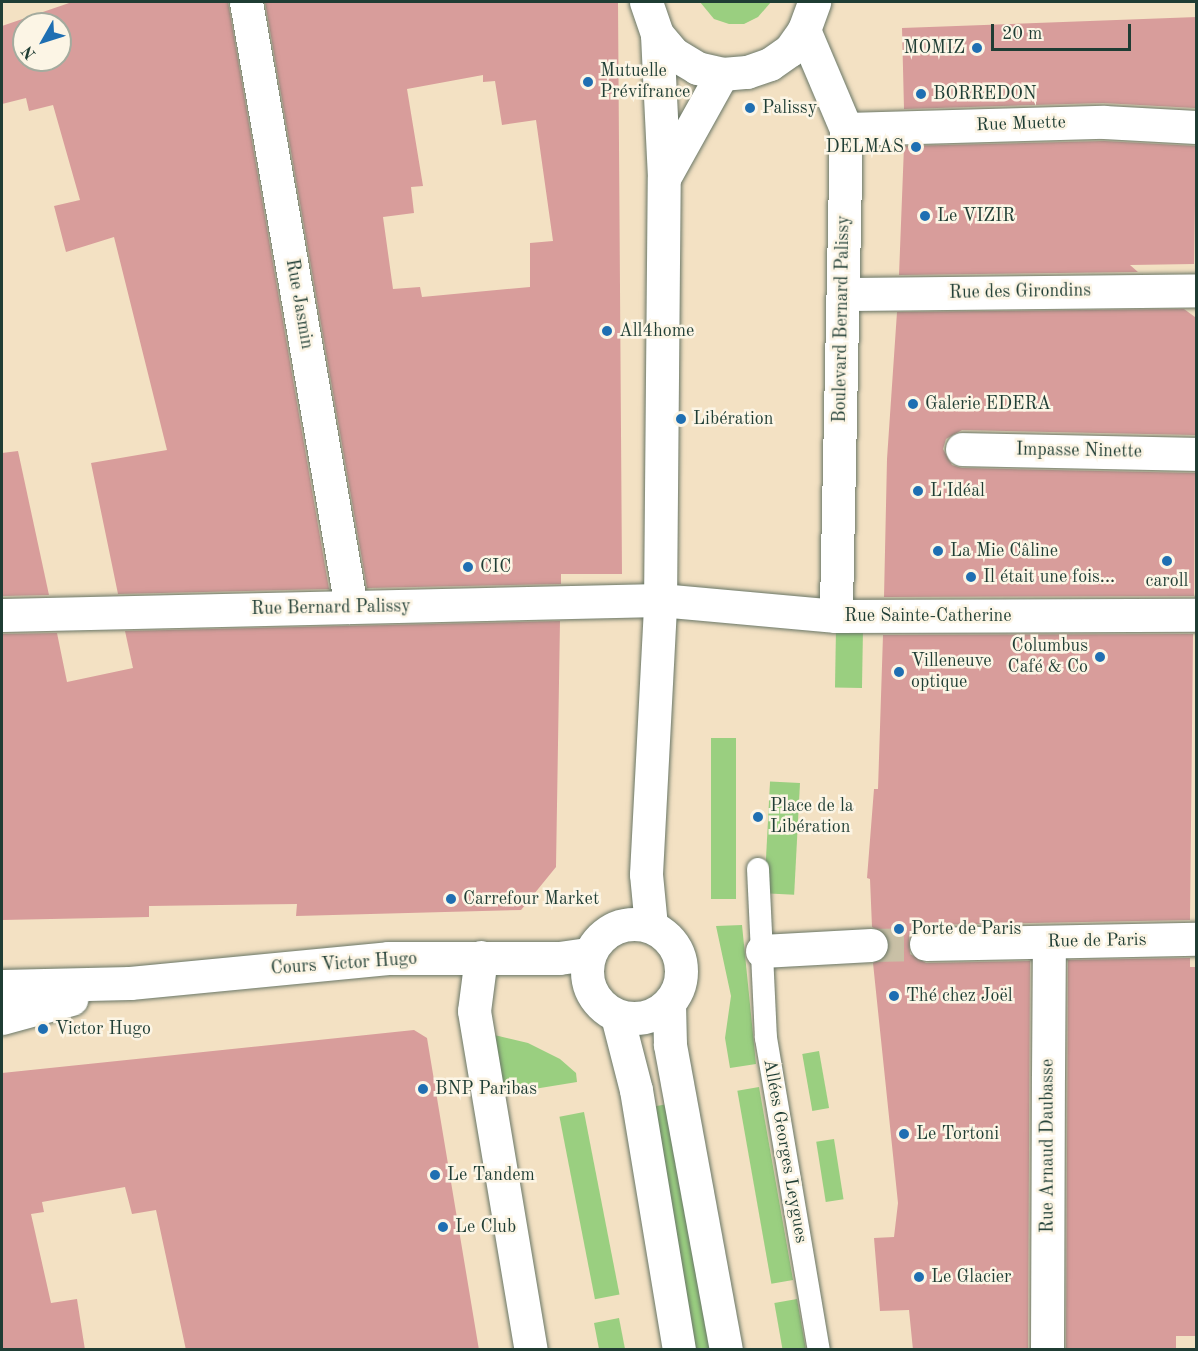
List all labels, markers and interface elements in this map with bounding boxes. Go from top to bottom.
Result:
north arrow [12,12,72,72]
scale bar [994,12,1134,50]
text: 20 m [1002,25,1042,43]
place label: MOMIZ [903,37,965,59]
marker: MOMIZ [970,41,984,55]
text: N [20,42,40,62]
place label: Mutuelle Prévifrance [600,61,690,104]
marker: Mutuelle Prévifrance [581,75,595,89]
place label: BORREDON [933,83,1037,105]
marker: BORREDON [914,87,928,101]
place label: Palissy [762,97,817,119]
marker: Palissy [743,101,757,115]
street label: Rue Muette [976,112,1066,136]
place label: DELMAS [825,136,904,158]
marker: DELMAS [909,140,923,154]
place label: Le VIZIR [937,205,1015,227]
marker: Le VIZIR [918,209,932,223]
street label: Boulevard Bernard Palissy [829,215,855,423]
street label: Rue Jasmin [280,257,318,351]
street label: Rue des Girondins [949,280,1091,304]
place label: All4home [619,320,694,342]
marker: All4home [600,324,614,338]
place label: Galerie EDERA [925,393,1051,415]
marker: Galerie EDERA [906,397,920,411]
place label: Libération [693,408,773,430]
marker: Libération [674,412,688,426]
street label: Impasse Ninette [1016,439,1142,463]
place label: L'Idéal [930,480,985,502]
marker: L'Idéal [911,484,925,498]
place label: La Mie Câline [950,540,1058,562]
marker: La Mie Câline [931,544,945,558]
marker: caroll [1160,554,1174,568]
place label: CIC [480,556,511,578]
marker: CIC [461,560,475,574]
place label: Il était une fois... [983,566,1115,588]
marker: Il était une fois... [964,570,978,584]
place label: caroll [1146,570,1188,592]
street label: Rue Bernard Palissy [251,596,411,620]
street label: Rue Sainte-Catherine [844,605,1012,627]
place label: Columbus Café & Co [1008,636,1088,678]
marker: Columbus Café & Co [1093,650,1107,664]
place label: Villeneuve optique [911,651,992,694]
marker: Villeneuve optique [892,665,906,679]
place label: Place de la Libération [770,796,854,838]
marker: Place de la Libération [751,810,765,824]
place label: Carrefour Market [463,888,599,910]
marker: Carrefour Market [444,892,458,906]
place label: Porte de Paris [911,918,1021,940]
marker: Porte de Paris [892,922,906,936]
street label: Rue de Paris [1047,929,1147,953]
street label: Cours Victor Hugo [270,948,418,980]
place label: Thé chez Joël [906,985,1013,1007]
marker: Thé chez Joël [887,989,901,1003]
place label: Victor Hugo [55,1018,151,1040]
marker: Victor Hugo [36,1022,50,1036]
street label: Allées Georges Leygues [758,1057,812,1245]
street label: Rue Arnaud Daubasse [1037,1059,1059,1233]
place label: BNP Paribas [435,1078,537,1100]
marker: BNP Paribas [416,1082,430,1096]
place label: Le Tortoni [916,1123,999,1145]
marker: Le Tortoni [897,1127,911,1141]
place label: Le Tandem [447,1164,535,1186]
marker: Le Tandem [428,1168,442,1182]
place label: Le Club [455,1216,516,1238]
marker: Le Club [436,1220,450,1234]
place label: Le Glacier [931,1266,1011,1288]
marker: Le Glacier [912,1270,926,1284]

